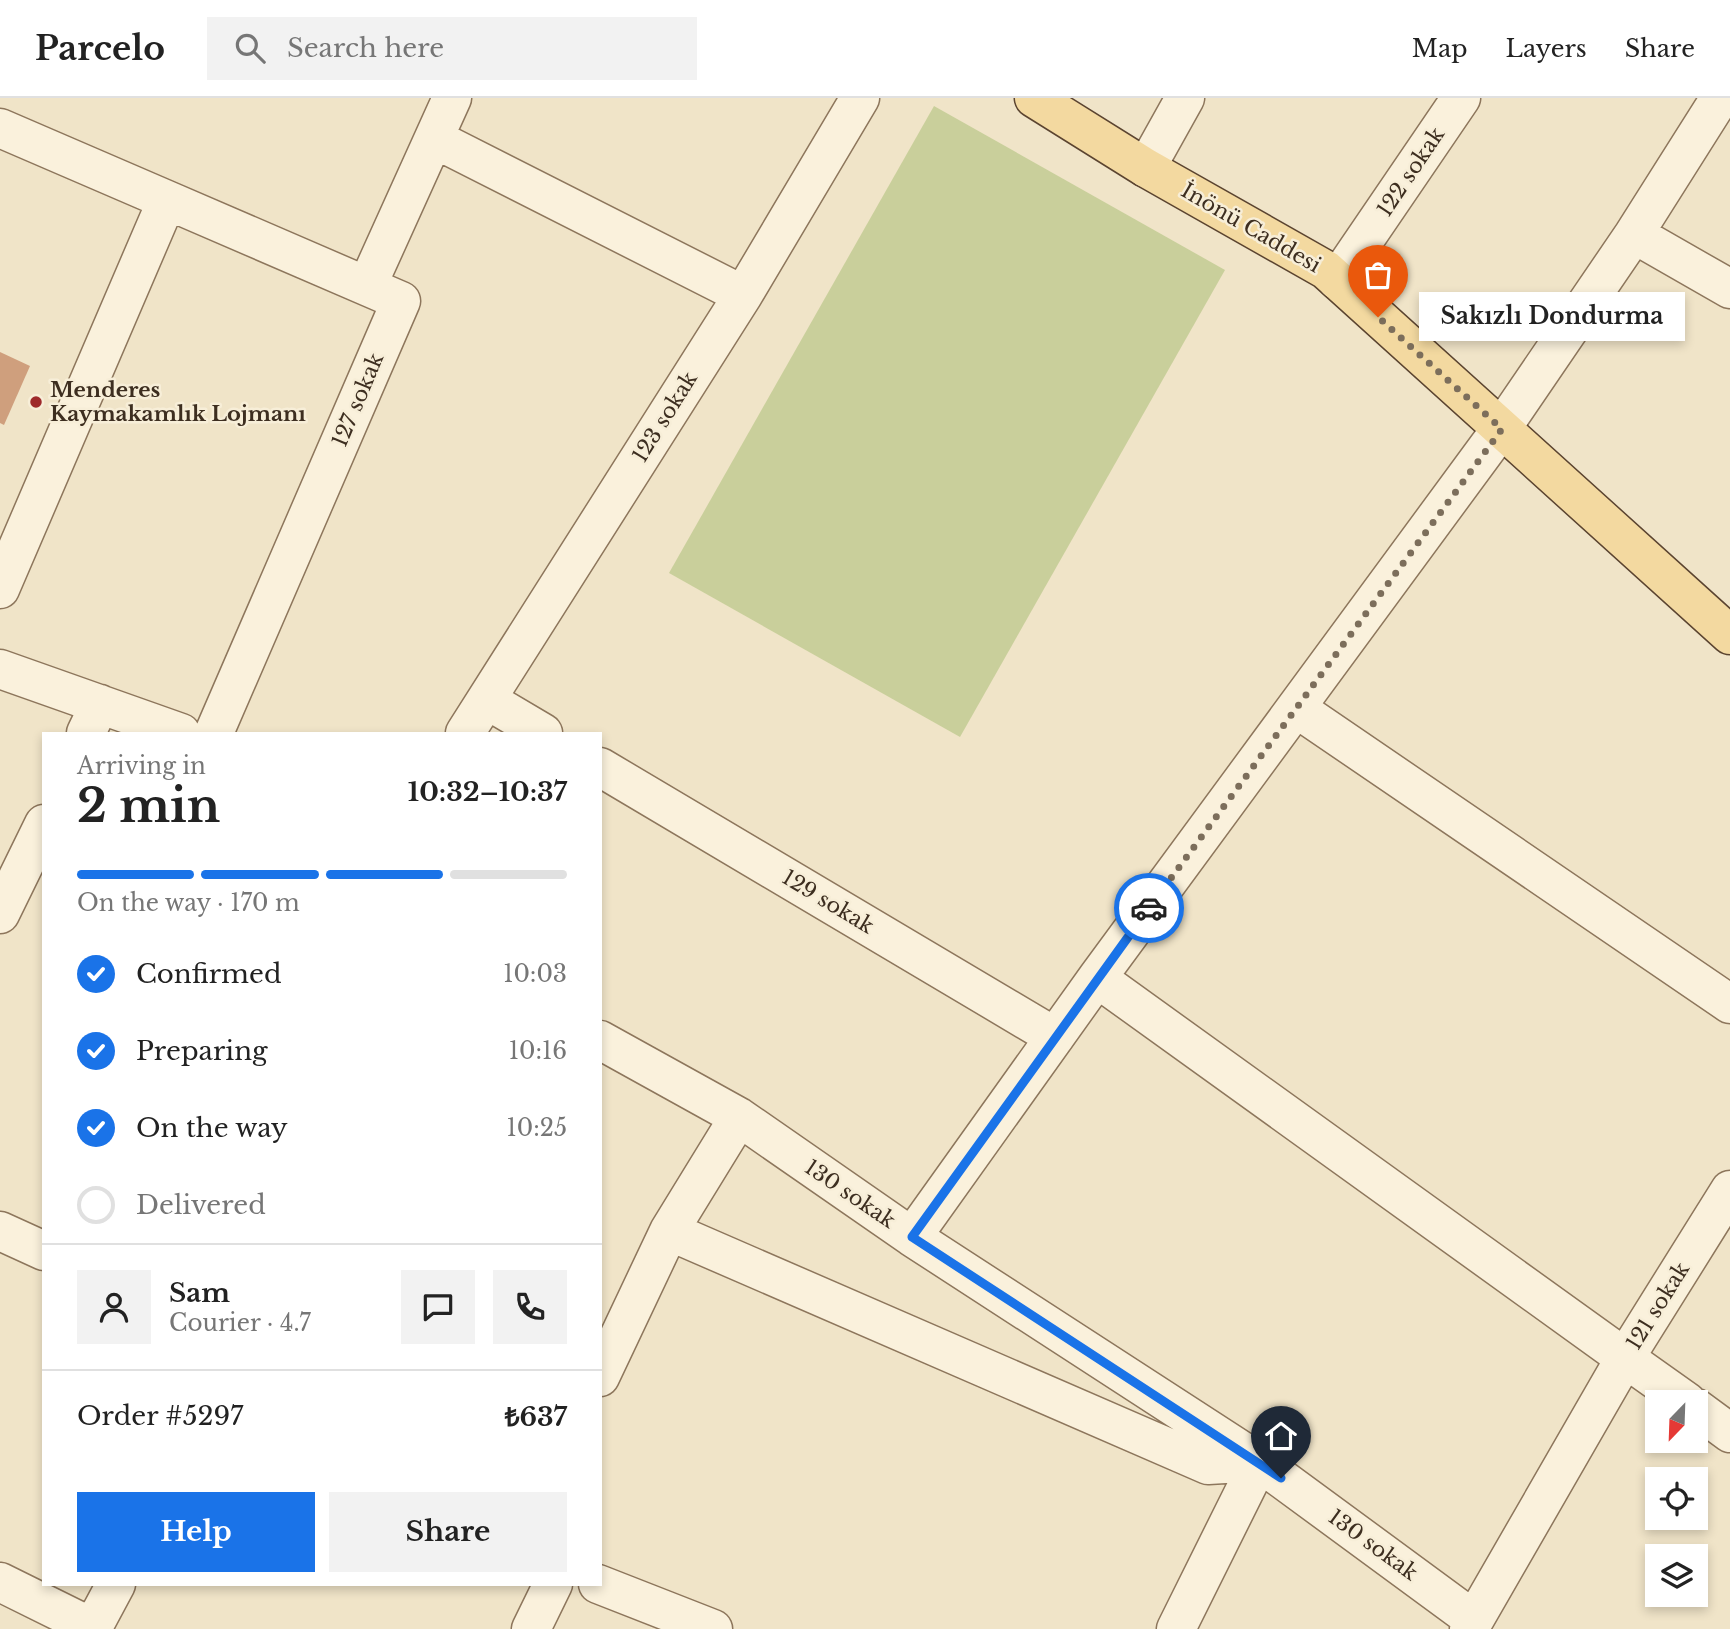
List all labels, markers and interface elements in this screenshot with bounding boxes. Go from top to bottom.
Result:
search box [207,17,697,80]
text: Parcelo [35,28,165,69]
icon: search [231,29,269,67]
text: Search here [287,32,444,64]
text: Map [1412,34,1468,63]
text: Layers [1506,34,1587,63]
text: Share [1625,34,1695,63]
street label: 122 sokak [1372,122,1450,222]
street label: İnönü Caddesi [1176,177,1326,279]
pin [1348,245,1408,317]
icon: bag [1359,256,1397,294]
callout: Sakızlı Dondurma [1420,292,1686,342]
text: Sakızlı Dondurma [1440,302,1664,330]
street label: 127 sokak [327,349,389,451]
street label: 123 sokak [627,367,703,467]
place label: Menderes Kaymakamlık Lojmanı [50,377,306,427]
marker: Menderes Kaymakamlık Lojmanı [28,394,44,410]
text: Arriving in [77,752,206,780]
text: 10:32–10:37 [408,776,567,808]
text: 2 min [77,777,220,834]
street label: 129 sokak [777,864,879,940]
courier [1114,873,1184,943]
text: On the way · 170 m [77,889,300,917]
icon: car [1130,889,1168,927]
icon: check [77,955,115,993]
text: Confirmed [136,958,281,990]
text: 10:03 [503,960,567,988]
icon: check [77,1032,115,1070]
text: Preparing [136,1035,268,1067]
text: 10:16 [509,1037,567,1065]
icon: check [77,1109,115,1147]
text: On the way [136,1112,288,1144]
text: 10:25 [507,1114,567,1142]
street label: 130 sokak [800,1154,900,1234]
text: Delivered [136,1189,266,1221]
street label: 121 sokak [1621,1257,1695,1355]
button: person [77,1270,151,1344]
button: chat [401,1270,475,1344]
button: phone [493,1270,567,1344]
text: Sam [169,1277,230,1309]
text: Courier · 4.7 [169,1309,311,1337]
north arrow [1645,1390,1708,1452]
map controls [1645,1390,1708,1607]
text: Order #5297 [77,1400,243,1432]
text: ₺637 [505,1401,567,1433]
pin [1251,1406,1311,1478]
icon: home [1262,1417,1300,1455]
button: locate [1645,1467,1708,1530]
button: Help [77,1492,315,1572]
button: Share [329,1492,567,1572]
street label: 130 sokak [1323,1504,1423,1586]
button: layers [1645,1544,1708,1607]

